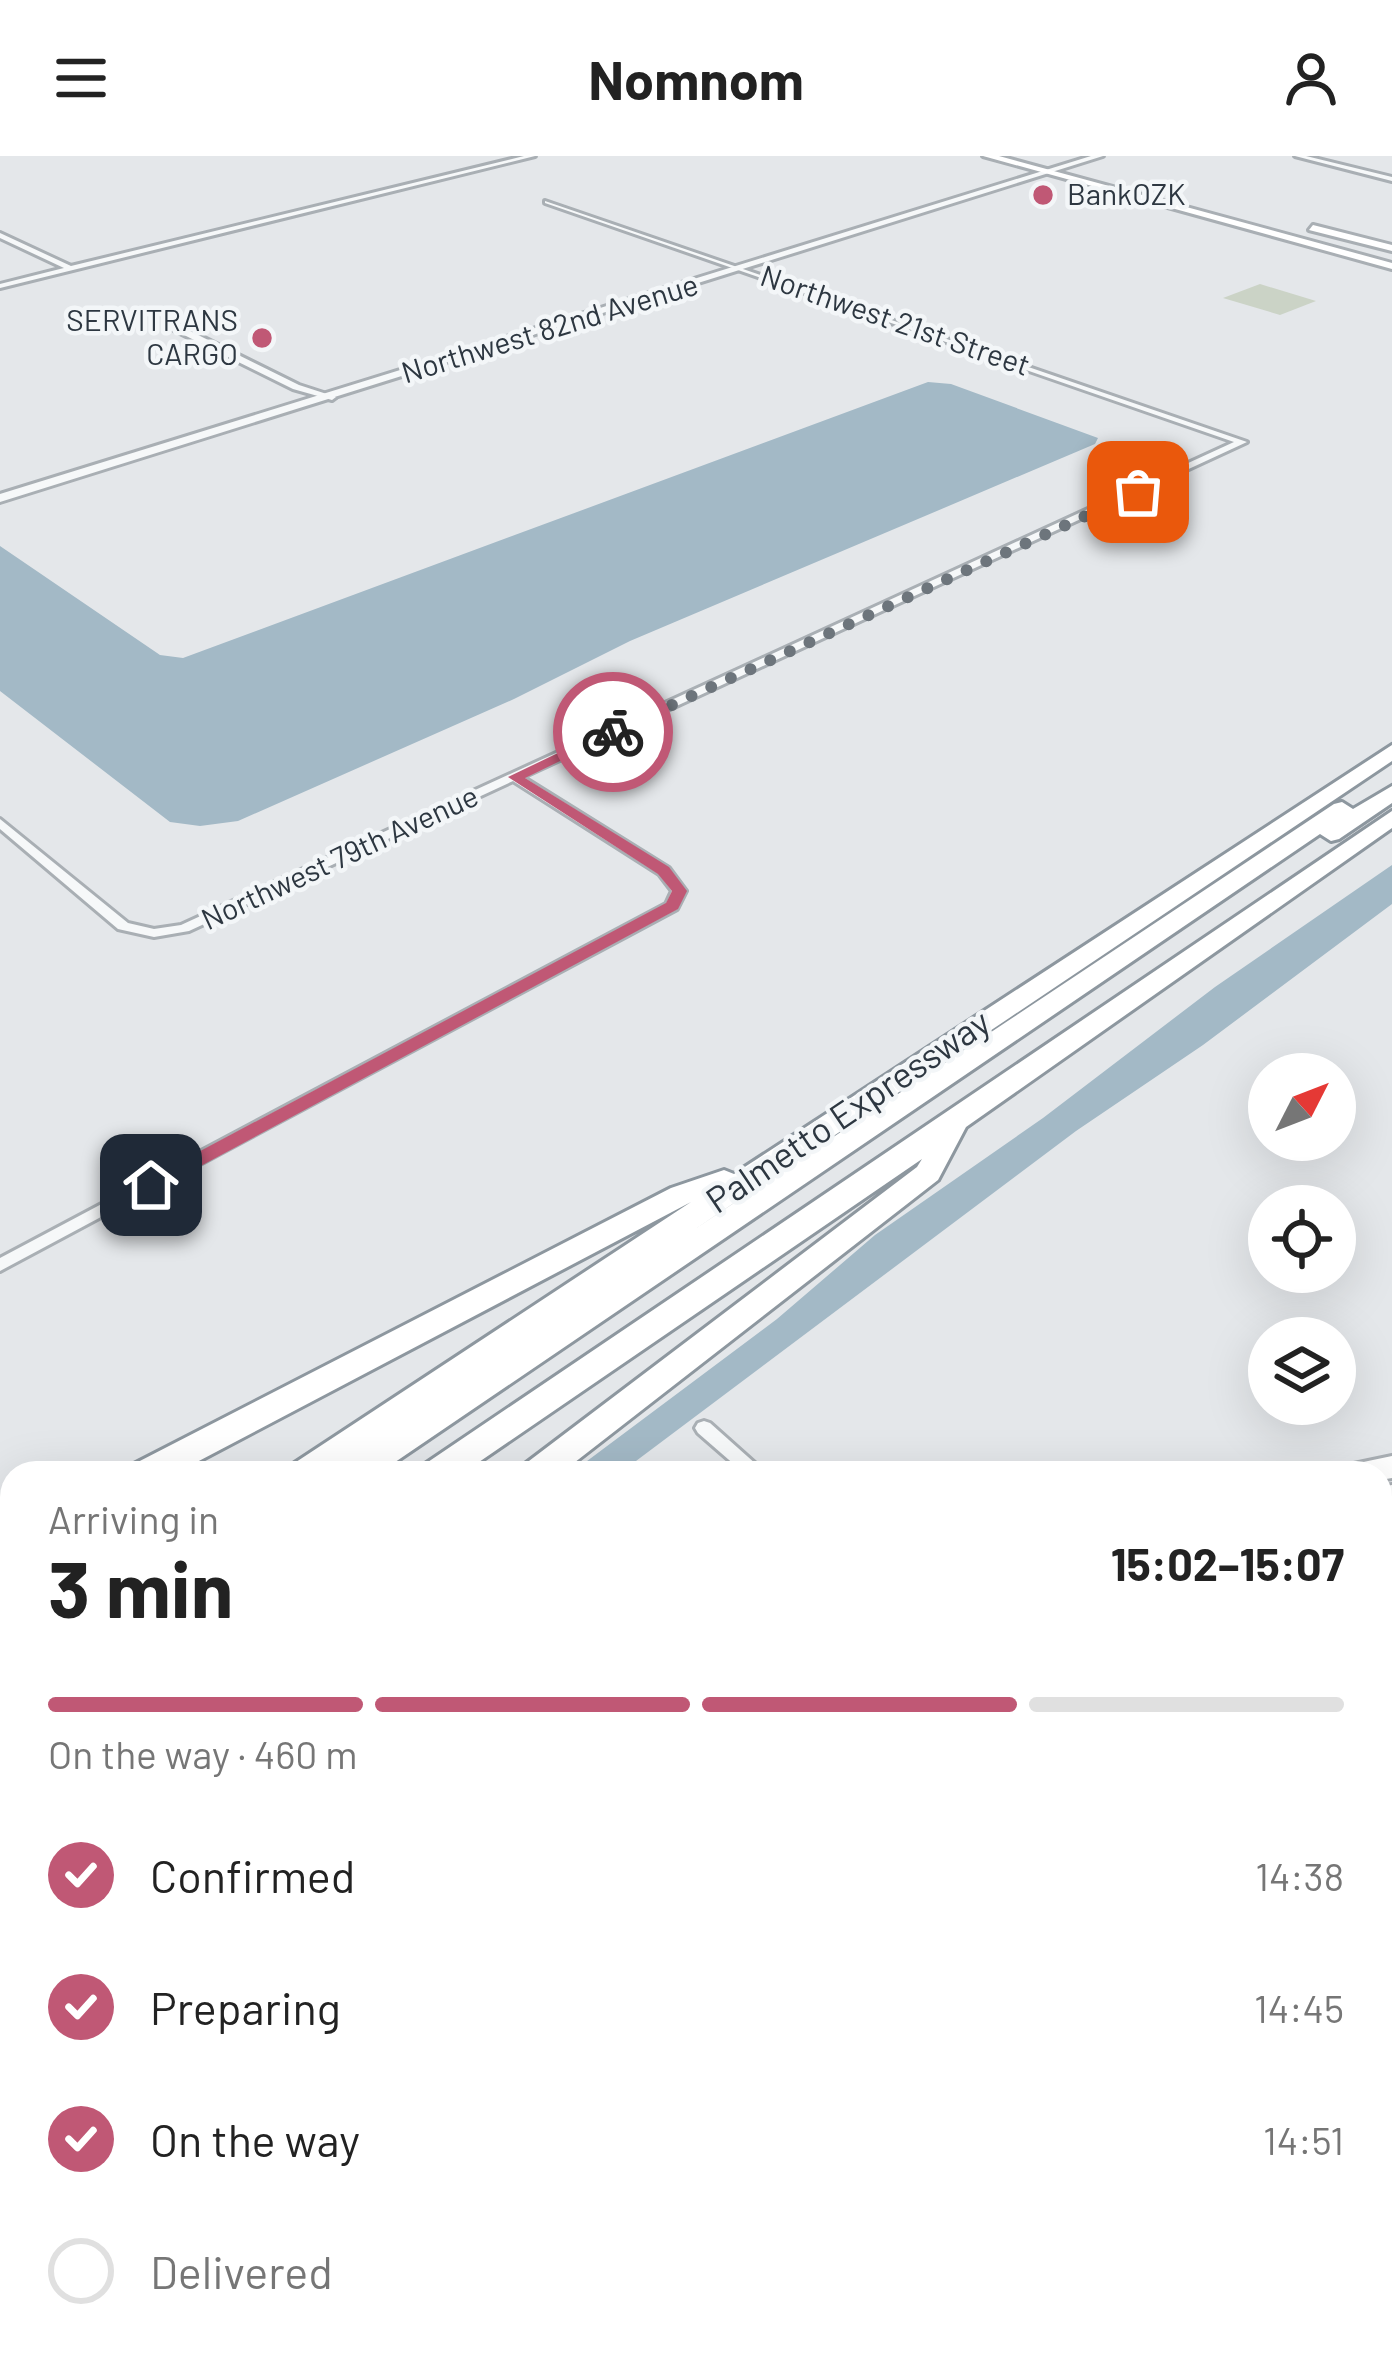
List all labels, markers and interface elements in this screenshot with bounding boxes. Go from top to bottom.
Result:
icon: menu [48,45,114,111]
icon: person [1278,45,1344,111]
text: Nomnom [588,46,804,111]
place label: BankOZK [1067,175,1186,211]
marker: BankOZK [1030,182,1056,208]
street label: Northwest 21st Street [756,256,1035,382]
street label: Northwest 82nd Avenue [397,265,702,389]
place label: SERVITRANS CARGO [66,301,238,371]
marker: SERVITRANS CARGO [249,325,275,351]
pin [1087,441,1189,543]
icon: bag [1105,459,1171,525]
courier [553,672,673,792]
icon: bike [580,699,646,765]
street label: Northwest 79th Avenue [195,776,483,936]
street label: Palmetto Expressway [697,999,997,1221]
north arrow [1248,1053,1356,1161]
map controls [1248,1053,1356,1425]
pin [100,1134,202,1236]
icon: home [118,1152,184,1218]
button: locate [1248,1185,1356,1293]
button: layers [1248,1317,1356,1425]
text: Arriving in [48,1495,219,1542]
text: 15:02–15:07 [1111,1536,1344,1590]
text: 3 min [48,1540,233,1634]
text: On the way · 460 m [48,1730,357,1777]
icon: check [48,1842,114,1908]
text: Confirmed [150,1848,355,1902]
text: 14:38 [1255,1852,1344,1899]
icon: check [48,1974,114,2040]
text: Preparing [150,1980,341,2034]
text: 14:45 [1254,1984,1344,2031]
icon: check [48,2106,114,2172]
text: On the way [150,2112,360,2166]
text: 14:51 [1263,2116,1344,2163]
text: Delivered [150,2244,333,2298]

